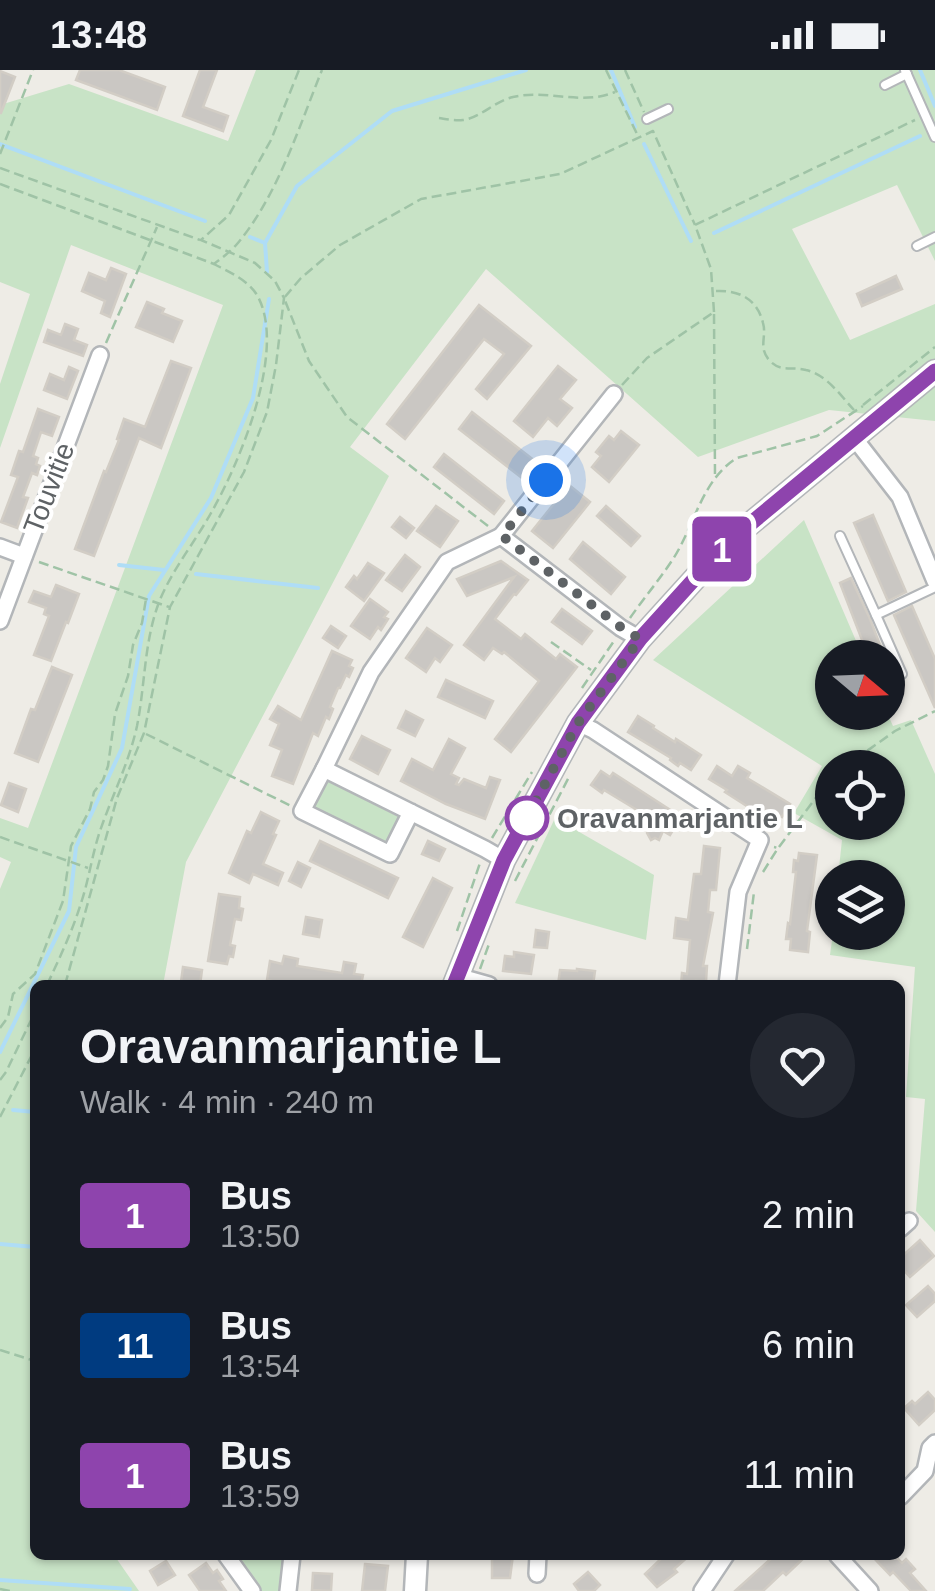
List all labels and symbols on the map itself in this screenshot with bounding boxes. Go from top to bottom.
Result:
street label: Touvitie [18,438,80,538]
your location [521,455,571,505]
line badge: 1 [690,516,754,582]
north arrow [815,640,905,730]
marker: Oravanmarjantie L [506,797,548,839]
place label: Oravanmarjantie L [557,803,803,834]

